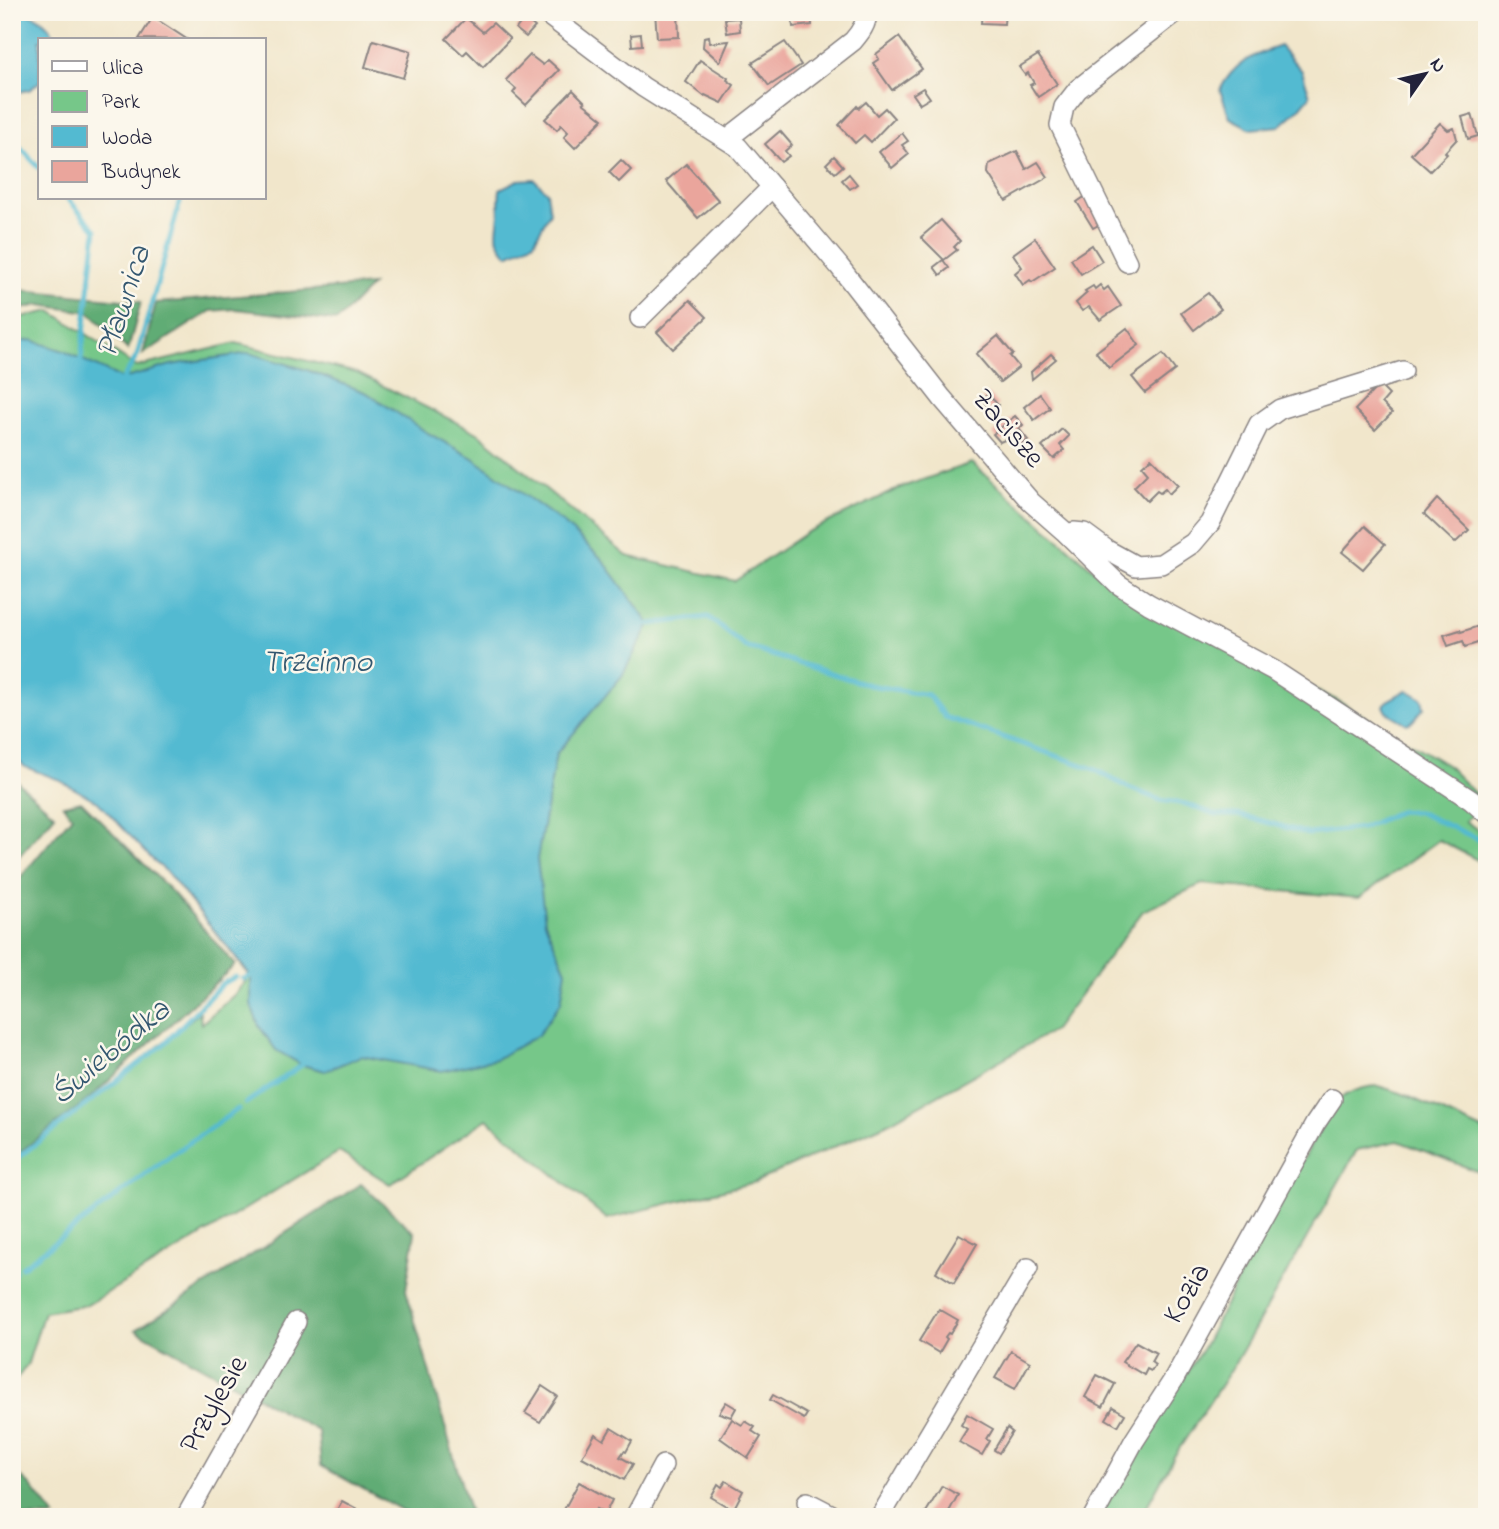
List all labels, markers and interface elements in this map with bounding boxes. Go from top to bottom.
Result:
legend [38,38,266,200]
north arrow [1390,38,1460,108]
text: N [1422,53,1452,79]
text: Ulica [102,54,143,84]
text: Park [102,88,141,118]
text: Woda [102,124,152,154]
text: Budynek [101,158,181,190]
water label: Pławnica [85,239,165,364]
street label: Zacisze [960,379,1055,479]
water label: Trzcinno [262,640,373,687]
water label: Świebódka [41,988,182,1117]
street label: Kozia [1153,1255,1223,1333]
street label: Przylesie [169,1347,261,1462]

